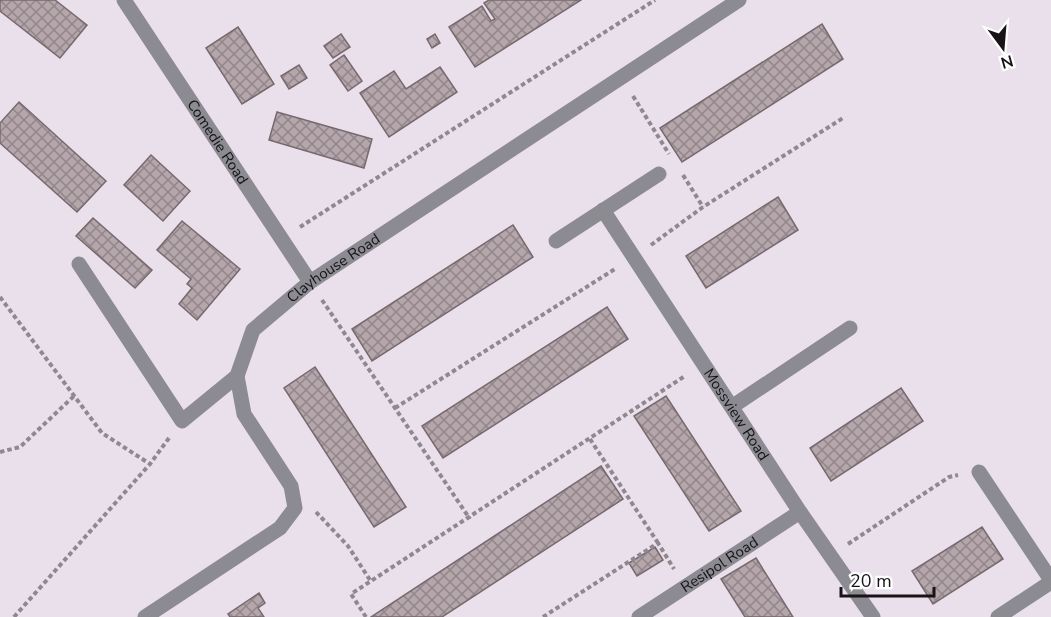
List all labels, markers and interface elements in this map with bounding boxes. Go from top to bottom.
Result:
north arrow [973,18,1033,78]
text: N [998,49,1016,74]
street label: Comedie Road [182,96,253,188]
street label: Clayhouse Road [282,229,384,307]
street label: Mossview Road [699,365,774,464]
street label: Resipol Road [677,532,762,597]
scale bar [841,560,934,598]
text: 20 m [850,569,892,593]

